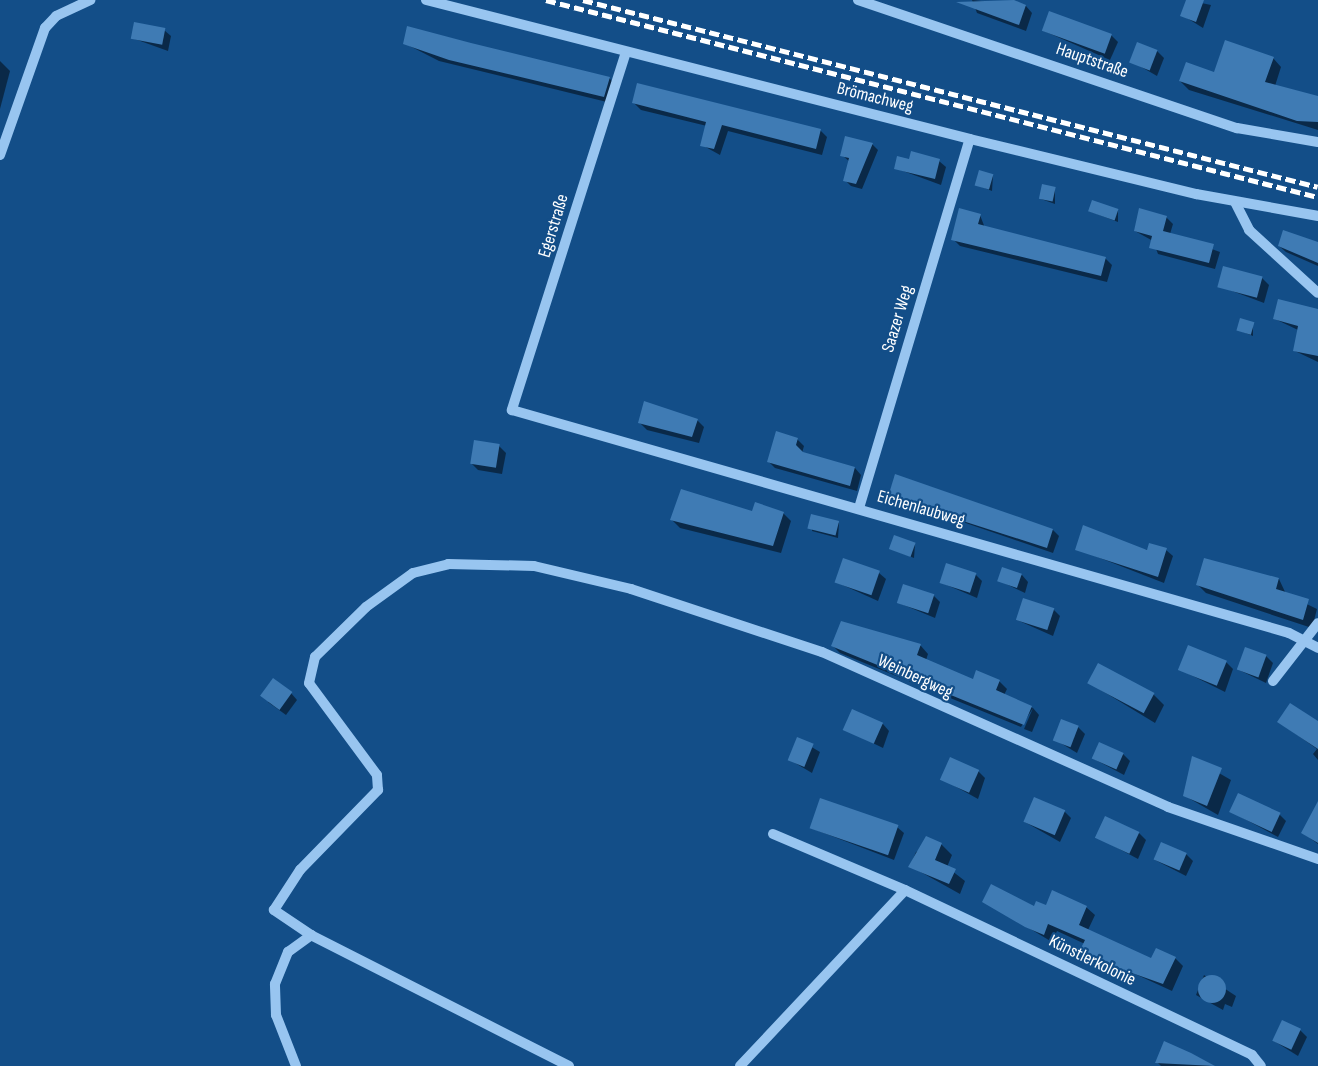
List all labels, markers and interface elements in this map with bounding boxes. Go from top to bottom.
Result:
street label: Hauptstraße [1053,39,1131,83]
street label: Brömachweg [834,78,916,118]
street label: Egerstraße [534,192,574,260]
street label: Saazer Weg [878,283,918,355]
street label: Eichenlaubweg [875,486,967,532]
street label: Weinbergweg [874,650,956,704]
street label: Künstlerkolonie [1045,931,1139,991]

